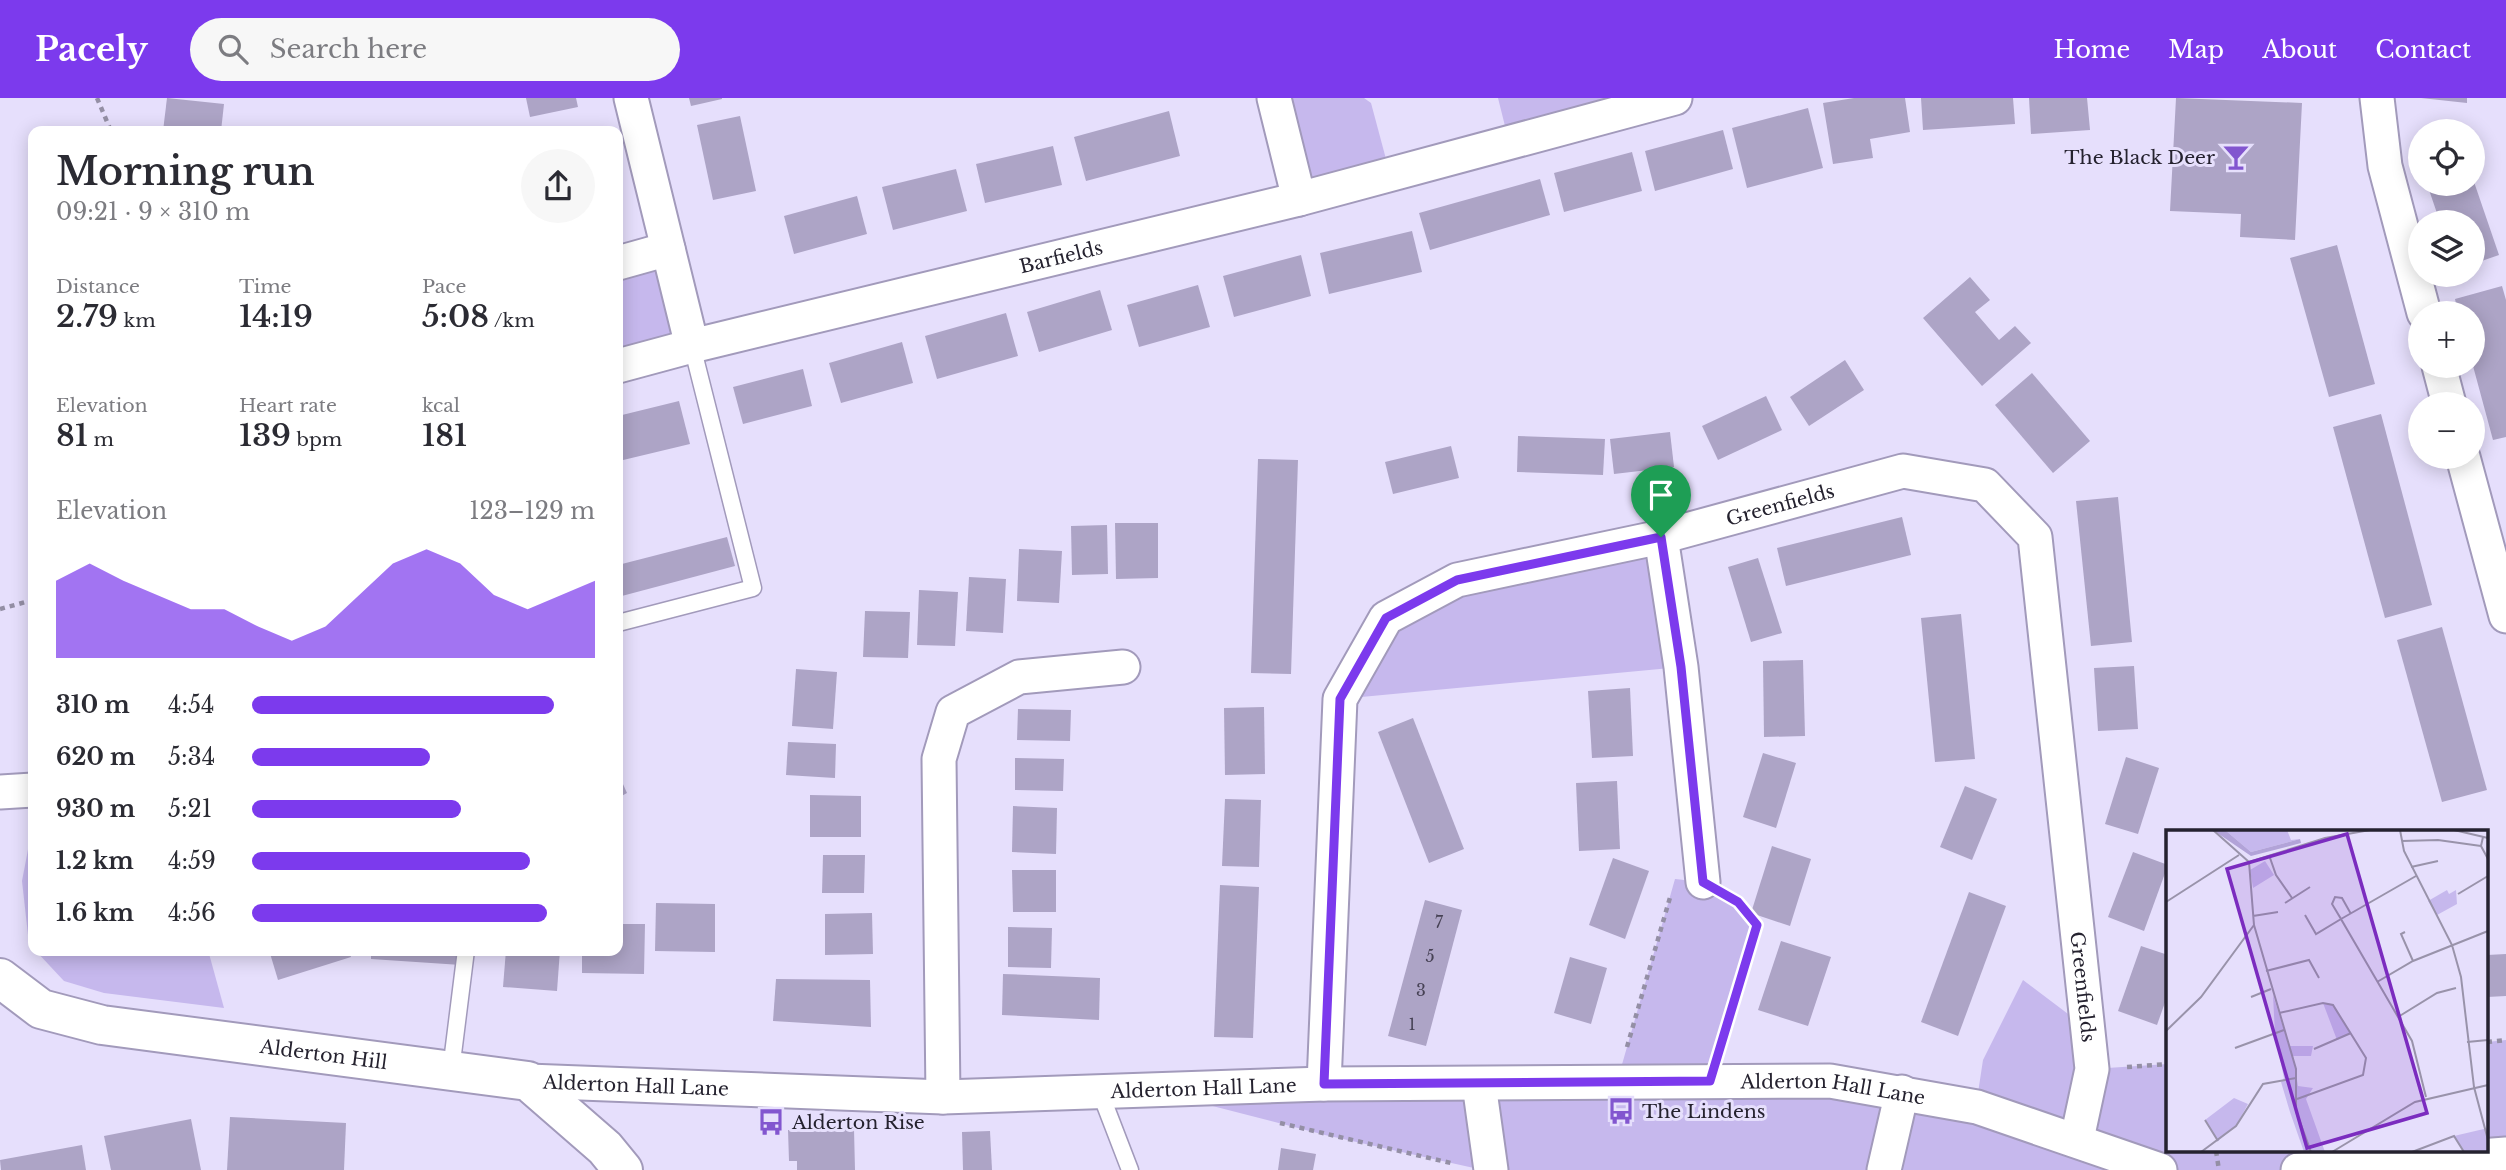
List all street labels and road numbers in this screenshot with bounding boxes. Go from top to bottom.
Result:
street label: Barfields [1017,235,1105,278]
street label: Greenfields [1723,479,1837,530]
street label: Greenfields [2066,930,2101,1043]
street label: Alderton Hill [258,1034,389,1074]
street label: Alderton Hall Lane [1739,1069,1927,1109]
street label: Alderton Hall Lane [541,1070,729,1100]
street label: Alderton Hall Lane [1109,1073,1297,1103]

